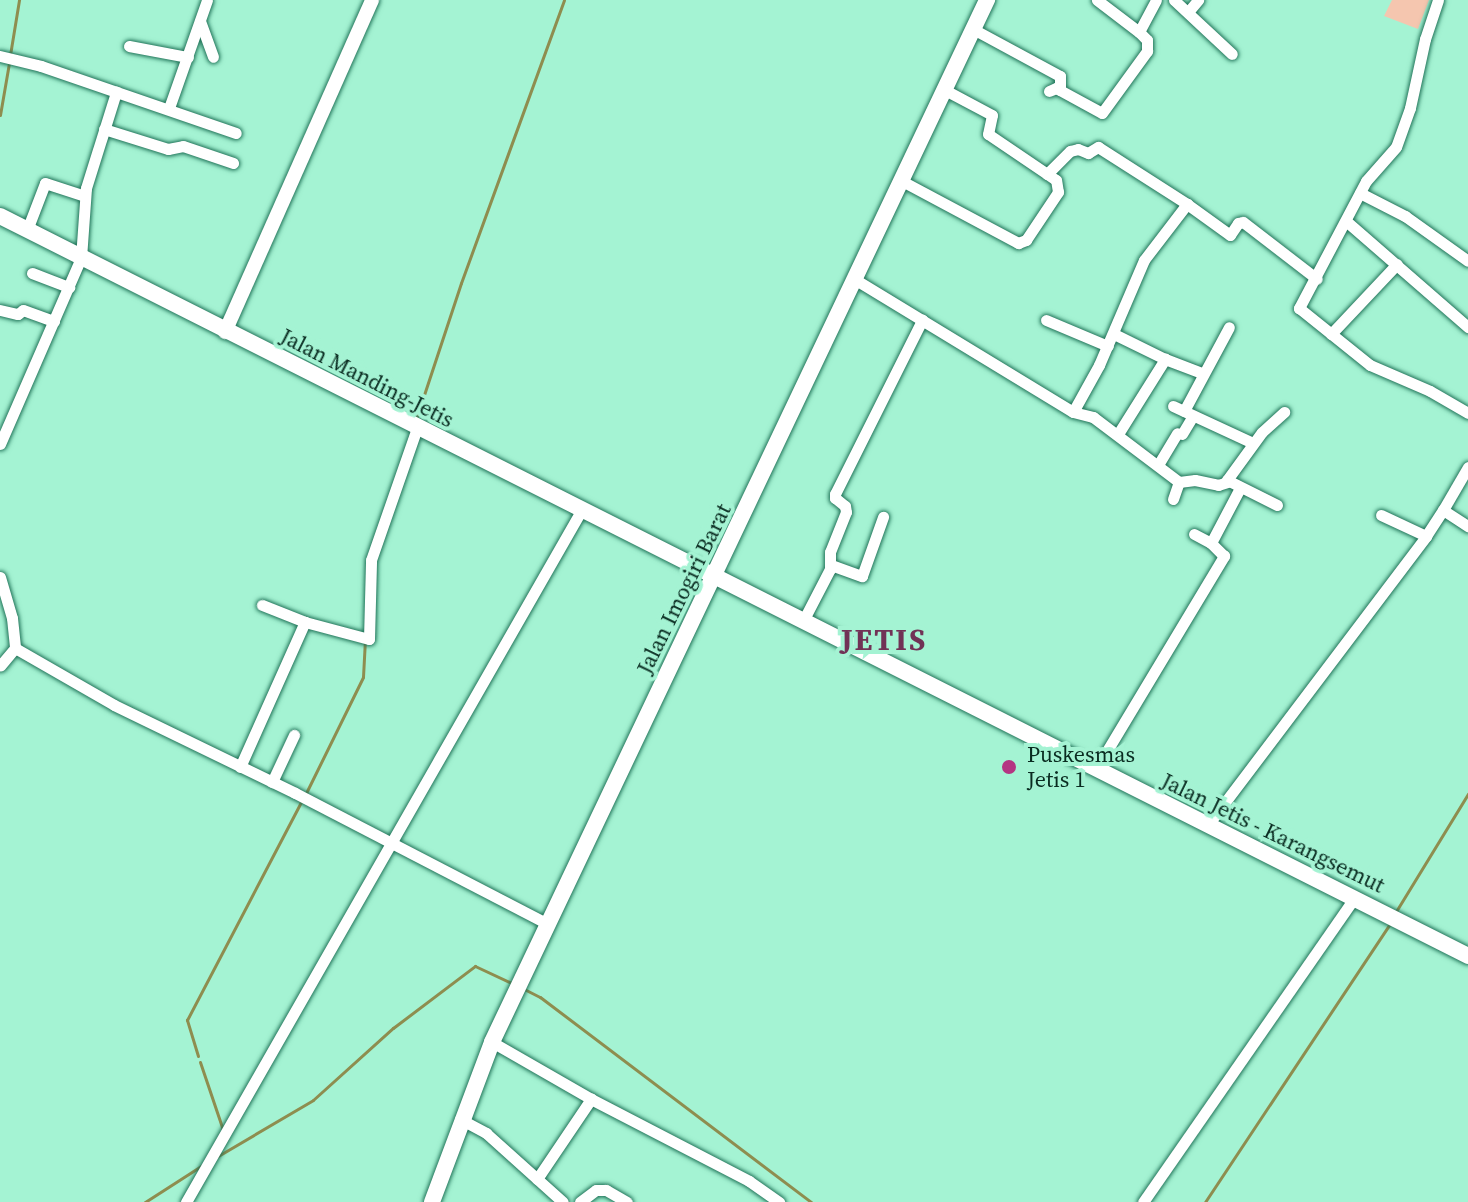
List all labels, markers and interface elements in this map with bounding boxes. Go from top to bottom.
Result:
street label: Jalan Manding-Jetis [276,323,458,433]
street label: Jalan Imogiri Barat [631,500,737,678]
district label: JETIS [841,622,927,658]
place label: Puskesmas Jetis 1 [1027,741,1135,792]
marker: Puskesmas Jetis 1 [998,756,1020,778]
street label: Jalan Jetis - Karangsemut [1157,767,1389,899]

